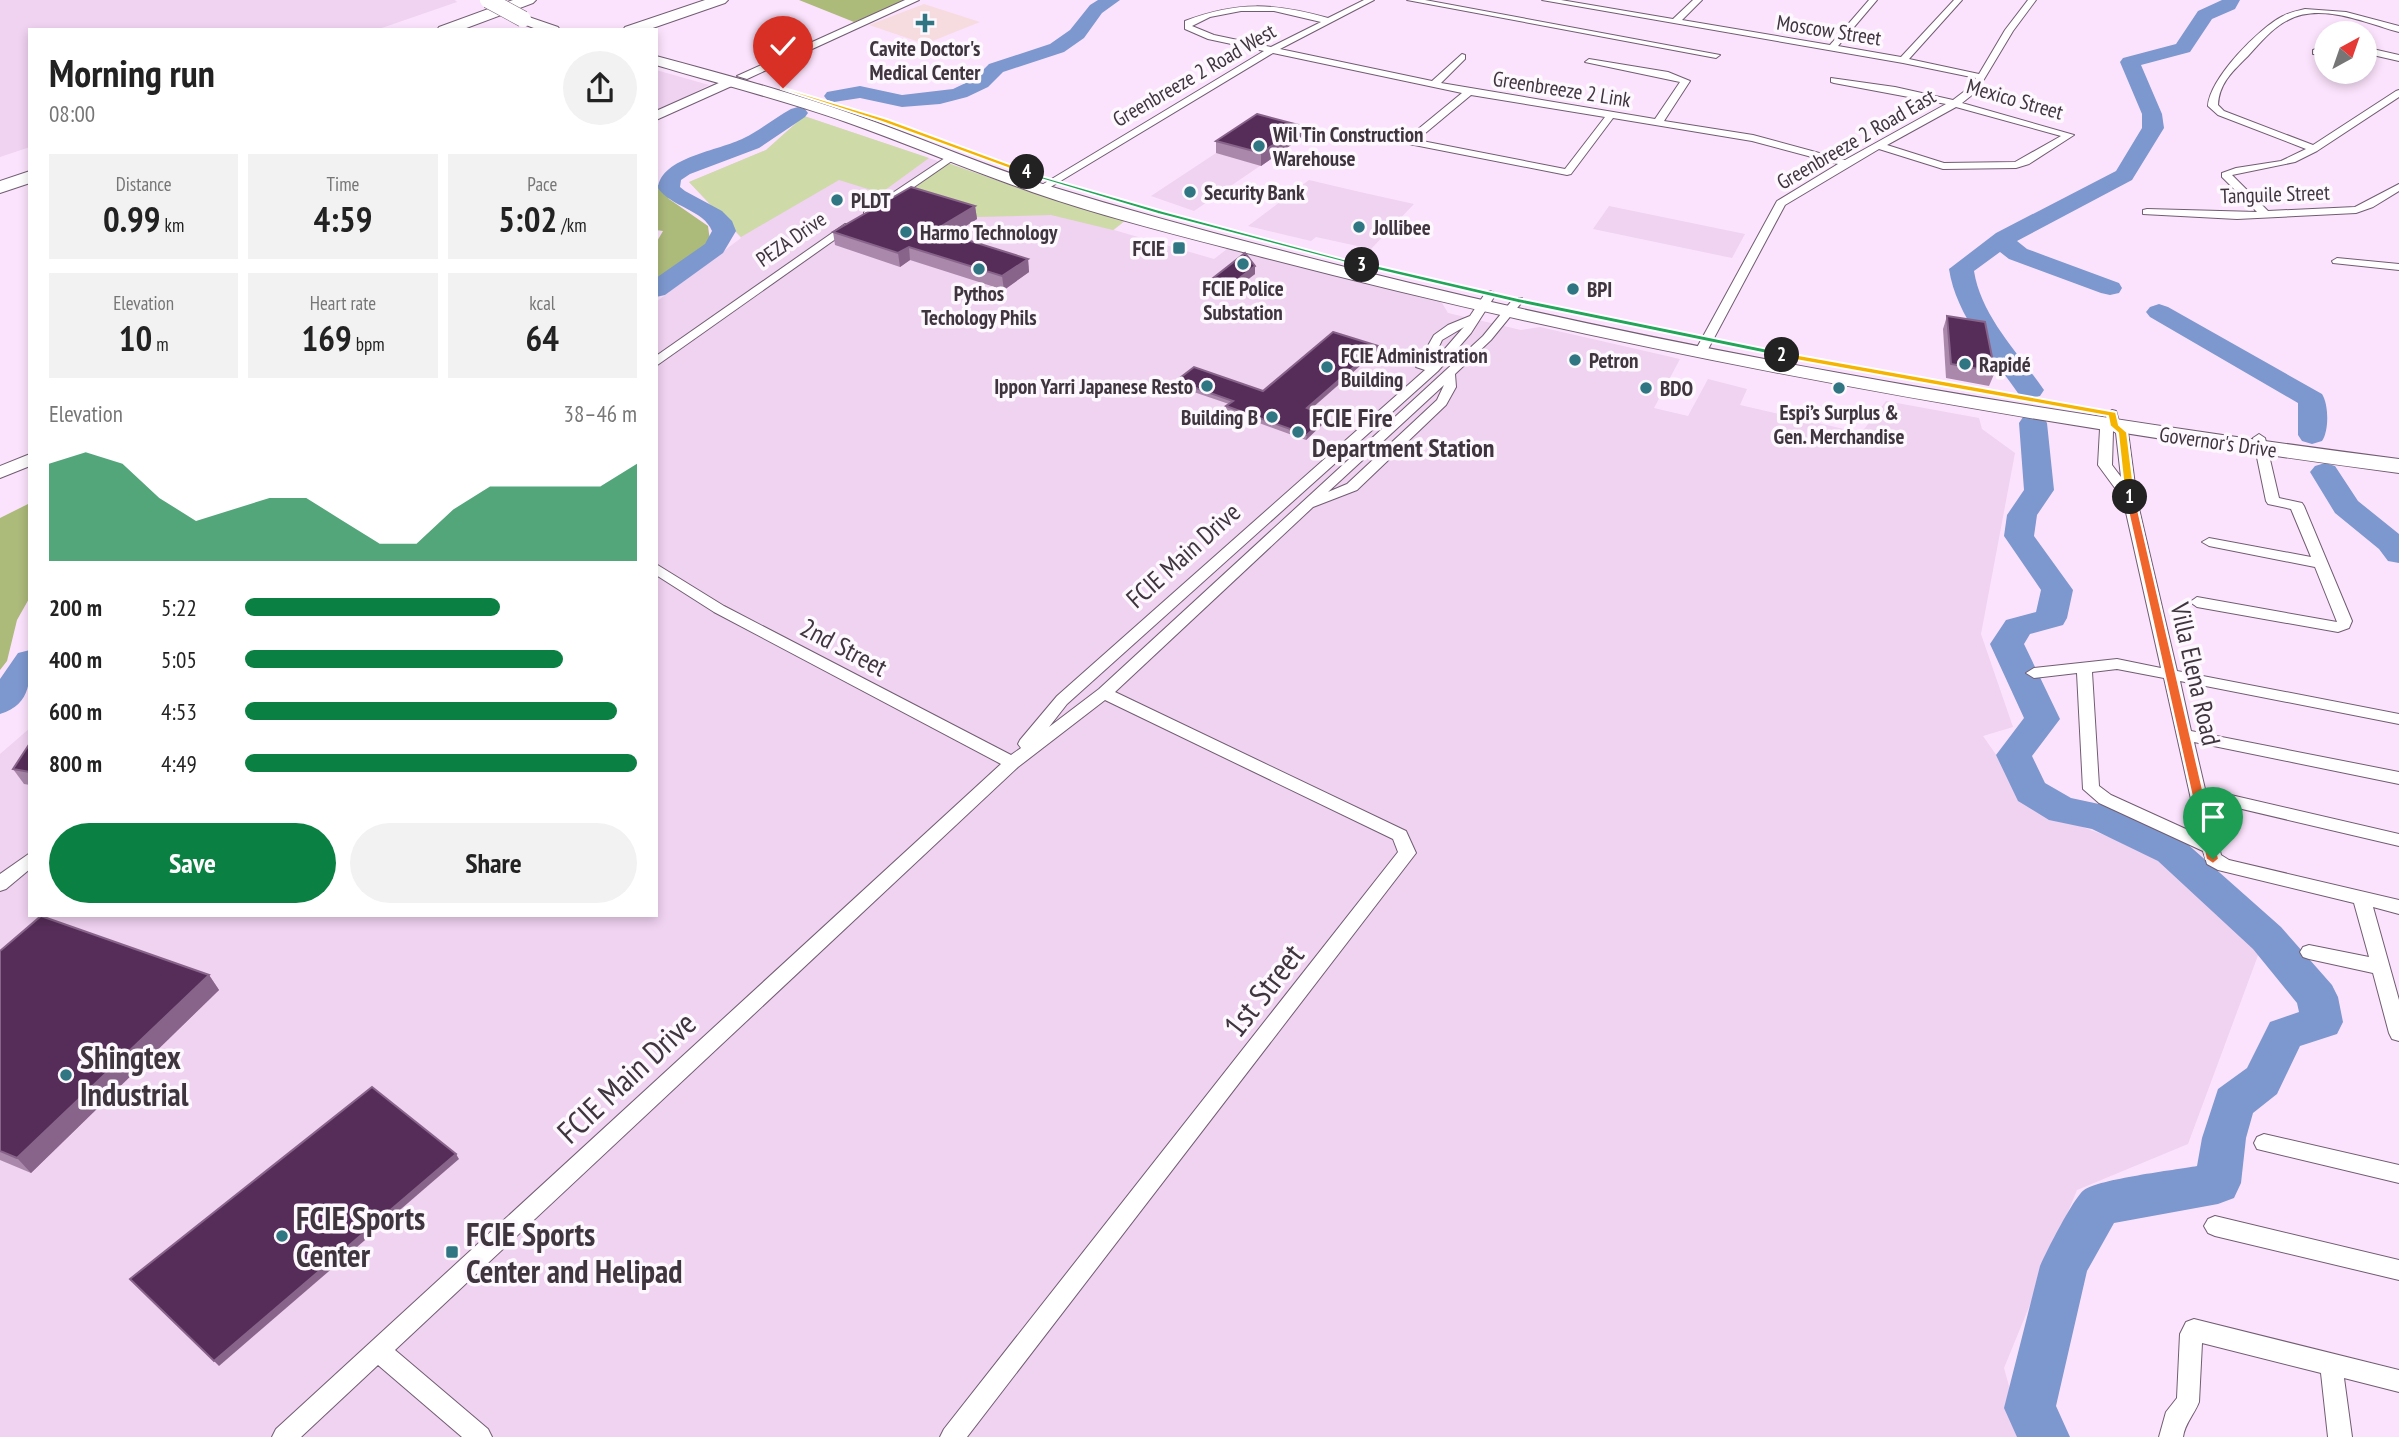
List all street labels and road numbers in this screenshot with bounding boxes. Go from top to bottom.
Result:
street label: Moscow Street [1775,8,1883,52]
street label: Greenbreeze 2 Road West [1108,17,1280,133]
street label: Greenbreeze 2 Link [1491,65,1633,113]
street label: Mexico Street [1964,72,2067,126]
street label: Greenbreeze 2 Road East [1772,82,1941,196]
street label: Tanguile Street [2220,179,2330,209]
street label: PEZA Drive [751,205,831,273]
street label: Governor's Drive [2158,420,2278,464]
street label: FCIE Main Drive [1119,495,1247,615]
street label: Villa Elena Road [2163,599,2228,749]
street label: 2nd Street [795,610,893,684]
street label: 1st Street [1213,935,1313,1045]
street label: FCIE Main Drive [548,1002,704,1152]

